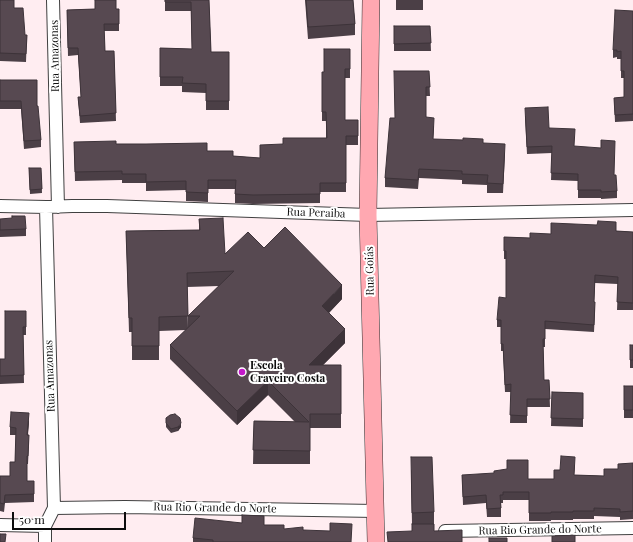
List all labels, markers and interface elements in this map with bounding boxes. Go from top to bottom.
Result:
street label: Rua Amazonas [48,20,62,92]
street label: Rua Peraiba [286,205,346,221]
street label: Rua Goiás [363,246,377,296]
street label: Rua Amazonas [42,340,58,412]
place label: Escola Craveiro Costa [250,359,325,385]
marker: Escola Craveiro Costa [237,367,247,377]
street label: Rua Rio Grande do Norte [153,500,277,516]
scale bar [14,504,128,530]
text: 50 m [19,511,45,527]
street label: Rua Rio Grande do Norte [478,522,602,538]

